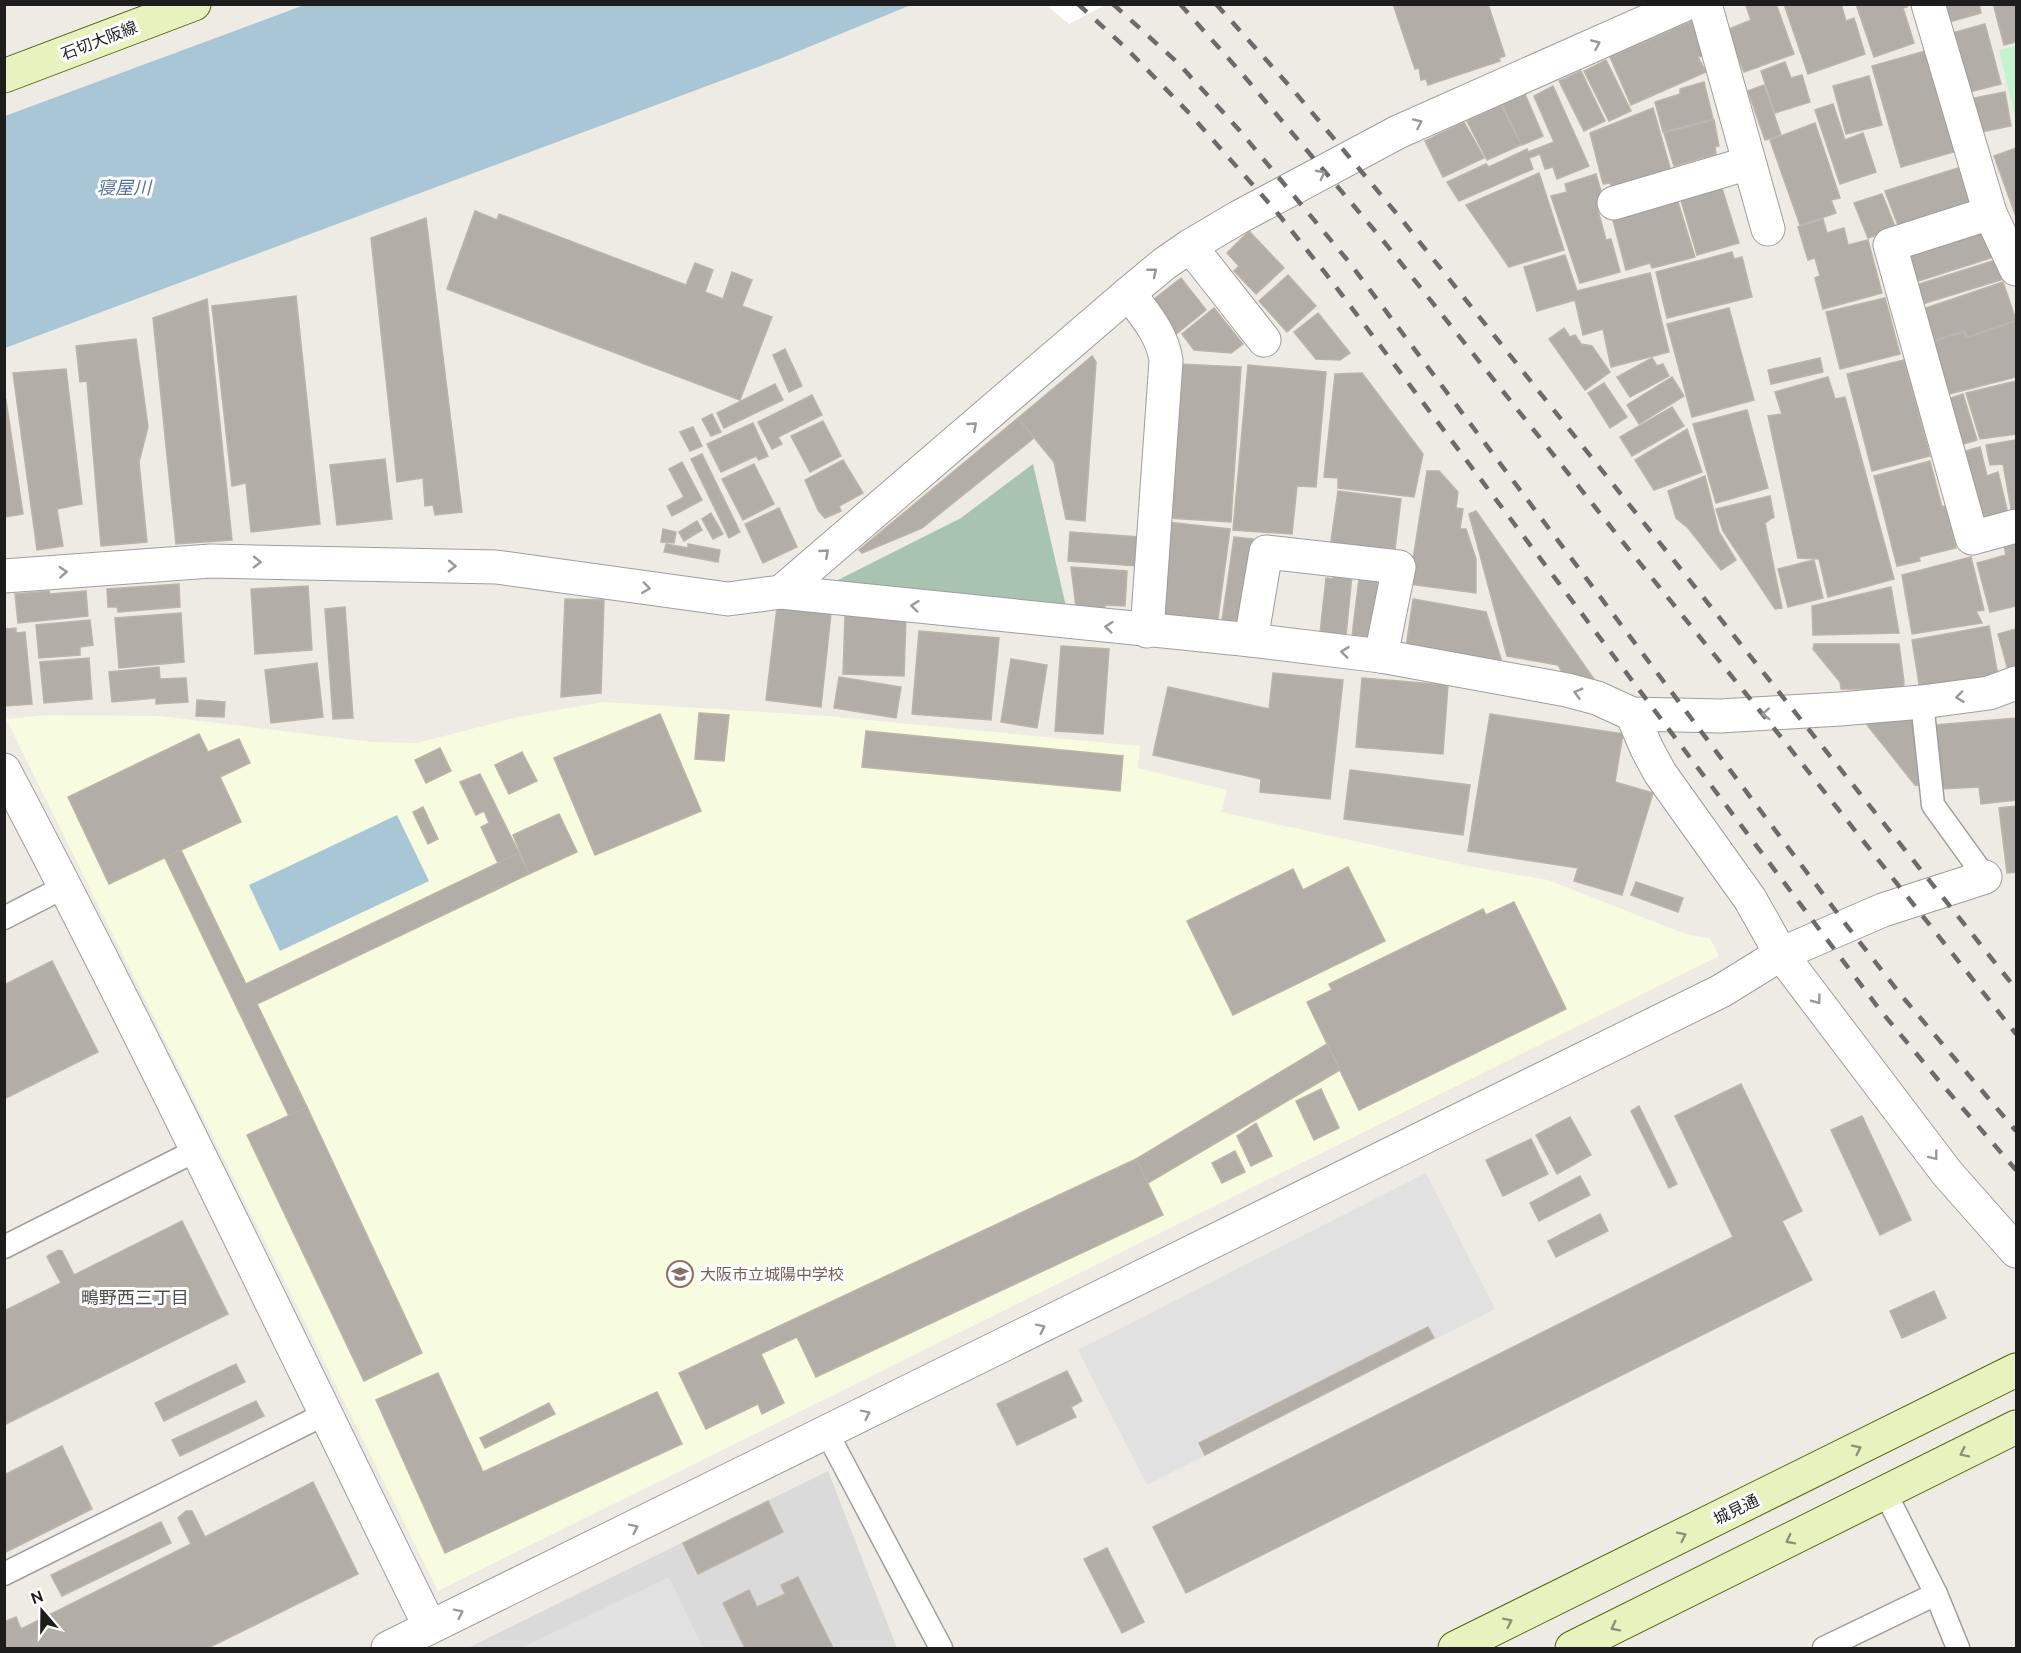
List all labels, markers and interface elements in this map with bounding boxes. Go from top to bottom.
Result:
street label: 石切大阪線 [58,17,140,63]
one-way arrow [1590,39,1601,51]
one-way arrow [1412,119,1423,131]
one-way arrow [1315,170,1326,181]
water label: 寝屋川 [97,177,153,197]
one-way arrow [1147,269,1158,280]
one-way arrow [966,422,977,433]
one-way arrow [818,549,829,560]
one-way arrow [253,556,262,568]
one-way arrow [448,560,457,572]
one-way arrow [58,566,67,579]
one-way arrow [641,581,651,594]
one-way arrow [911,600,920,613]
one-way arrow [1104,621,1114,634]
one-way arrow [1340,646,1349,659]
one-way arrow [1573,688,1584,700]
one-way arrow [1955,690,1964,703]
one-way arrow [1761,707,1770,720]
one-way arrow [1810,993,1821,1004]
one-way arrow [1927,1150,1938,1161]
school or university icon: 大阪市立城陽中学校 [665,1259,695,1289]
place label: 大阪市立城陽中学校 [700,1265,844,1283]
district label: 鴫野西三丁目 [81,1287,189,1307]
one-way arrow [1034,1323,1045,1335]
one-way arrow [860,1410,870,1421]
one-way arrow [1851,1445,1861,1456]
one-way arrow [1960,1446,1971,1457]
street label: 城見通 [1710,1490,1762,1528]
one-way arrow [628,1523,639,1535]
one-way arrow [1676,1531,1687,1543]
one-way arrow [1785,1533,1796,1544]
north arrow [12,1581,72,1641]
text: N [28,1586,46,1607]
one-way arrow [453,1609,464,1621]
one-way arrow [1501,1618,1512,1630]
one-way arrow [1611,1620,1622,1631]

